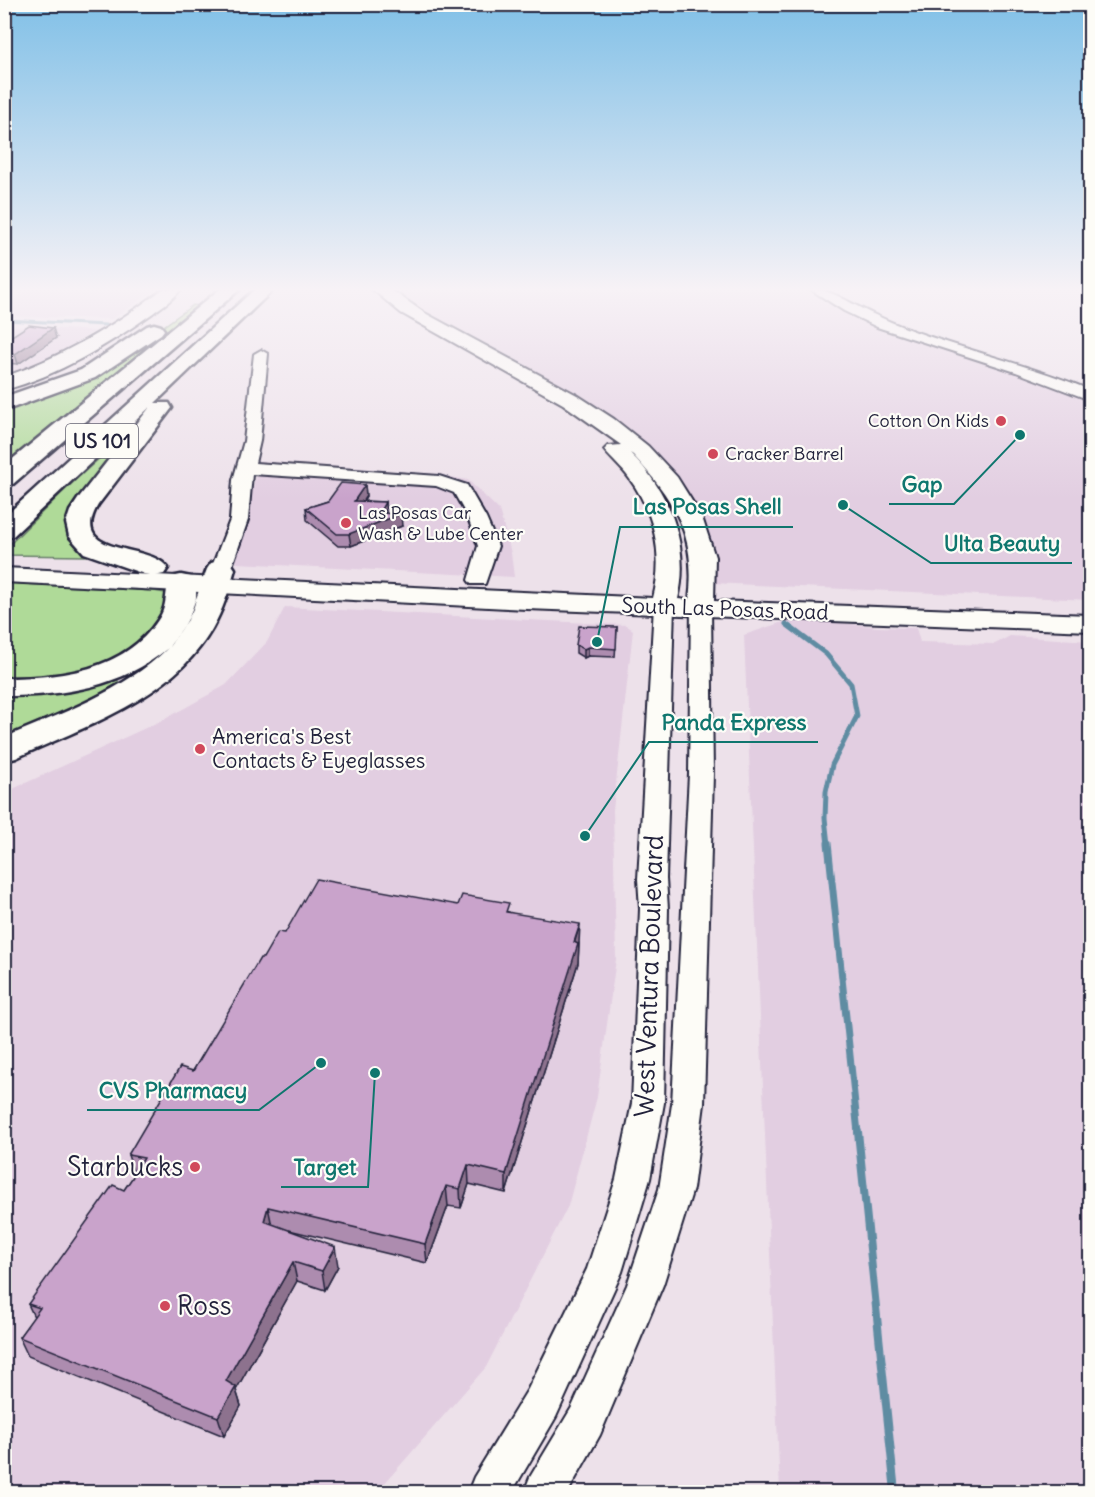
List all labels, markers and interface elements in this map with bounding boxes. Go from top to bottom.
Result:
place label: Cotton On Kids [868,409,989,432]
marker: Cotton On Kids [994,414,1008,428]
road number: US 101 [66,424,138,458]
place label: Cracker Barrel [725,442,844,465]
marker: Cracker Barrel [706,447,720,461]
callout: Gap [889,464,954,504]
text: Gap [902,470,943,498]
callout: Las Posas Shell [620,487,793,527]
text: Las Posas Shell [632,492,782,520]
place label: Las Posas Car Wash & Lube Center [358,501,524,545]
marker: Las Posas Car Wash & Lube Center [339,516,353,530]
callout: Ulta Beauty [931,523,1072,563]
text: Ulta Beauty [944,529,1060,557]
street label: South Las Posas Road [621,591,829,626]
callout: Panda Express [649,702,818,742]
text: Panda Express [661,708,807,736]
place label: America's Best Contacts & Eyeglasses [212,723,425,774]
marker: America's Best Contacts & Eyeglasses [193,742,207,756]
street label: West Ventura Boulevard [627,834,670,1118]
callout: CVS Pharmacy [87,1070,259,1110]
text: CVS Pharmacy [99,1076,247,1104]
callout: Target [281,1147,368,1187]
place label: Starbucks [67,1150,183,1183]
text: Target [294,1153,357,1181]
marker: Starbucks [188,1160,202,1174]
place label: Ross [177,1289,232,1322]
marker: Ross [158,1299,172,1313]

